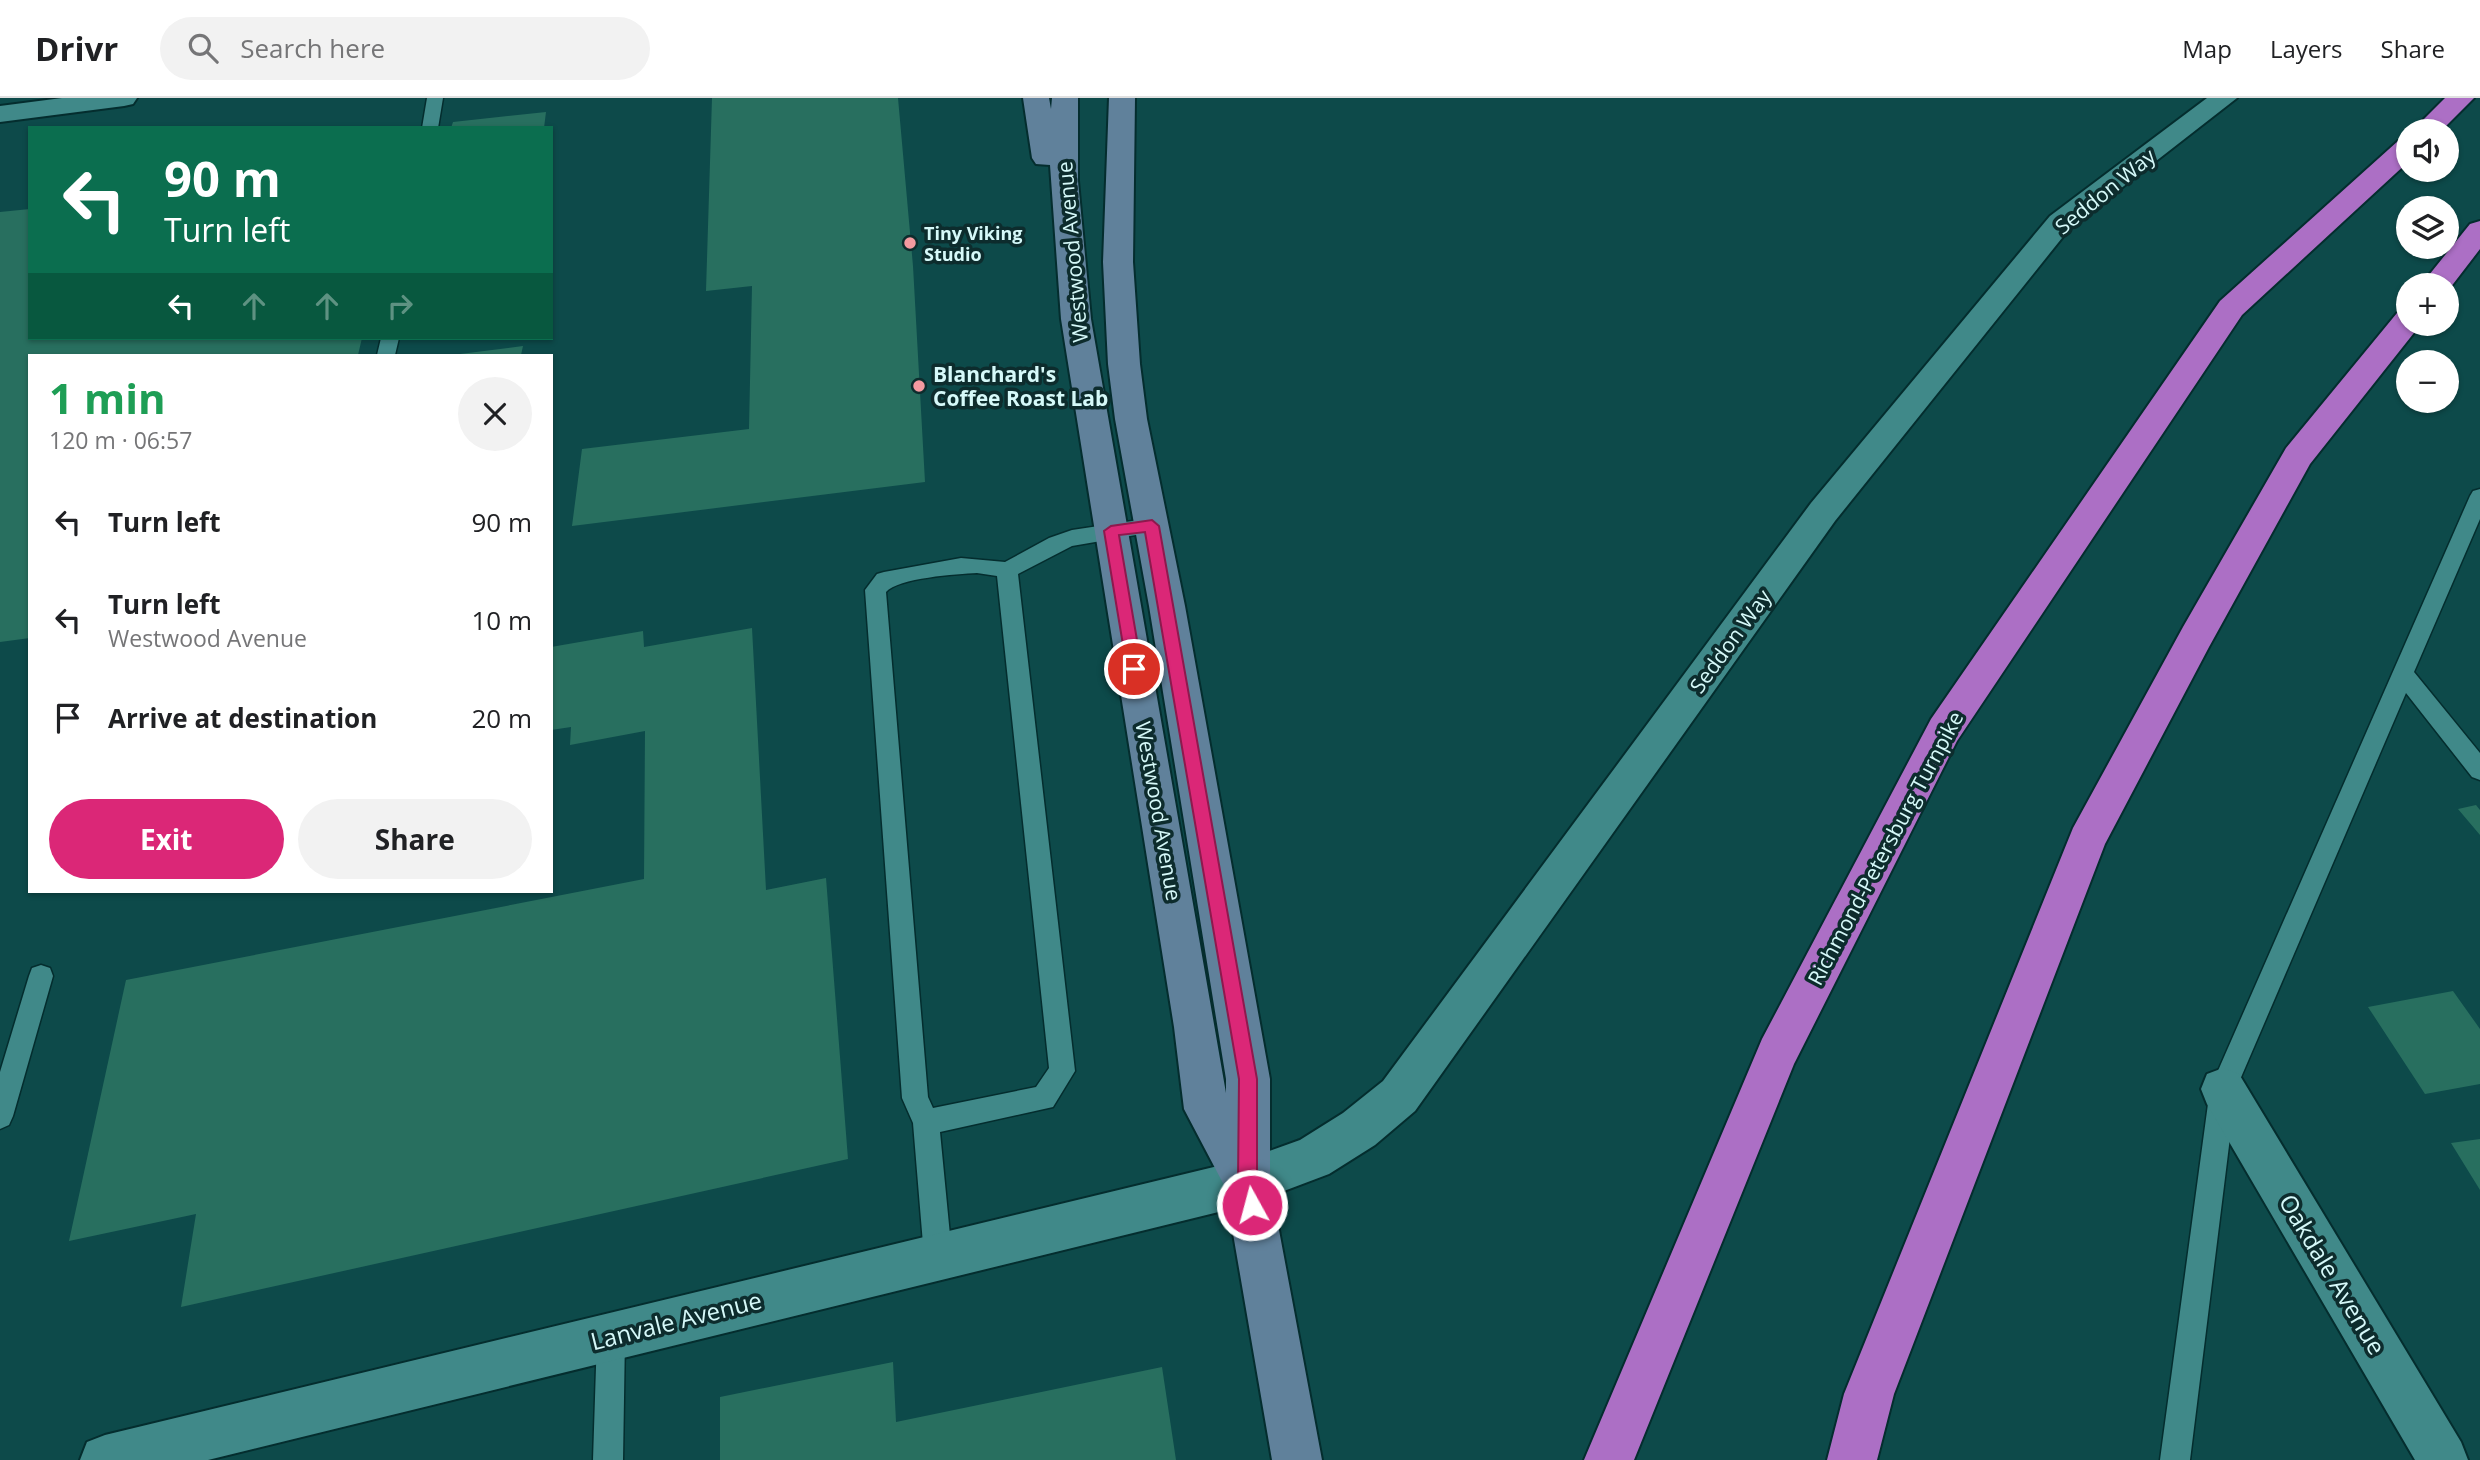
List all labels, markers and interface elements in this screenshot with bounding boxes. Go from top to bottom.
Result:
search box [160,17,650,80]
text: Drivr [35,26,118,71]
icon: search [184,29,222,67]
text: Search here [240,30,385,66]
text: Map [2182,32,2232,65]
text: Layers [2270,32,2343,65]
text: Share [2381,32,2445,65]
map controls [2396,119,2459,413]
button: sound [2396,119,2459,182]
street label: Seddon Way [2049,142,2161,240]
text: 90 m [164,145,281,211]
icon: left [49,154,140,245]
street label: Westwood Avenue [1050,160,1094,344]
button: layers [2396,196,2459,259]
text: Turn left [164,208,290,251]
place label: Tiny Viking Studio [924,221,1023,266]
marker: Tiny Viking Studio [902,235,918,251]
button: + [2396,273,2459,336]
icon: left [162,287,200,325]
icon: ahead [235,287,273,325]
icon: ahead [308,287,346,325]
icon: right [381,287,419,325]
button: − [2396,350,2459,413]
place label: Blanchard's Coffee Roast Lab [933,360,1108,412]
text: 1 min [49,369,166,426]
button: close [458,377,532,451]
marker: Blanchard's Coffee Roast Lab [911,378,927,394]
text: 120 m · 06:57 [49,424,192,456]
icon: left [49,503,87,541]
text: Turn left [108,504,220,540]
text: 90 m [471,504,532,540]
street label: Seddon Way [1683,583,1777,698]
text: Turn left [108,586,220,622]
icon: left [49,601,87,639]
text: 10 m [471,602,532,638]
text: Westwood Avenue [108,622,307,654]
pin [1104,639,1164,699]
icon: arrive [1115,650,1153,688]
icon: arrive [49,699,87,737]
text: Arrive at destination [108,700,377,736]
text: 20 m [471,700,532,736]
street label: Richmond-Petersburg Turnpike [1801,706,1969,990]
street label: Westwood Avenue [1129,719,1189,903]
button: Exit [49,799,284,879]
button: Share [298,799,532,879]
position arrow [1215,1168,1289,1242]
street label: Oakdale Avenue [2272,1188,2394,1360]
street label: Lanvale Avenue [587,1283,765,1357]

